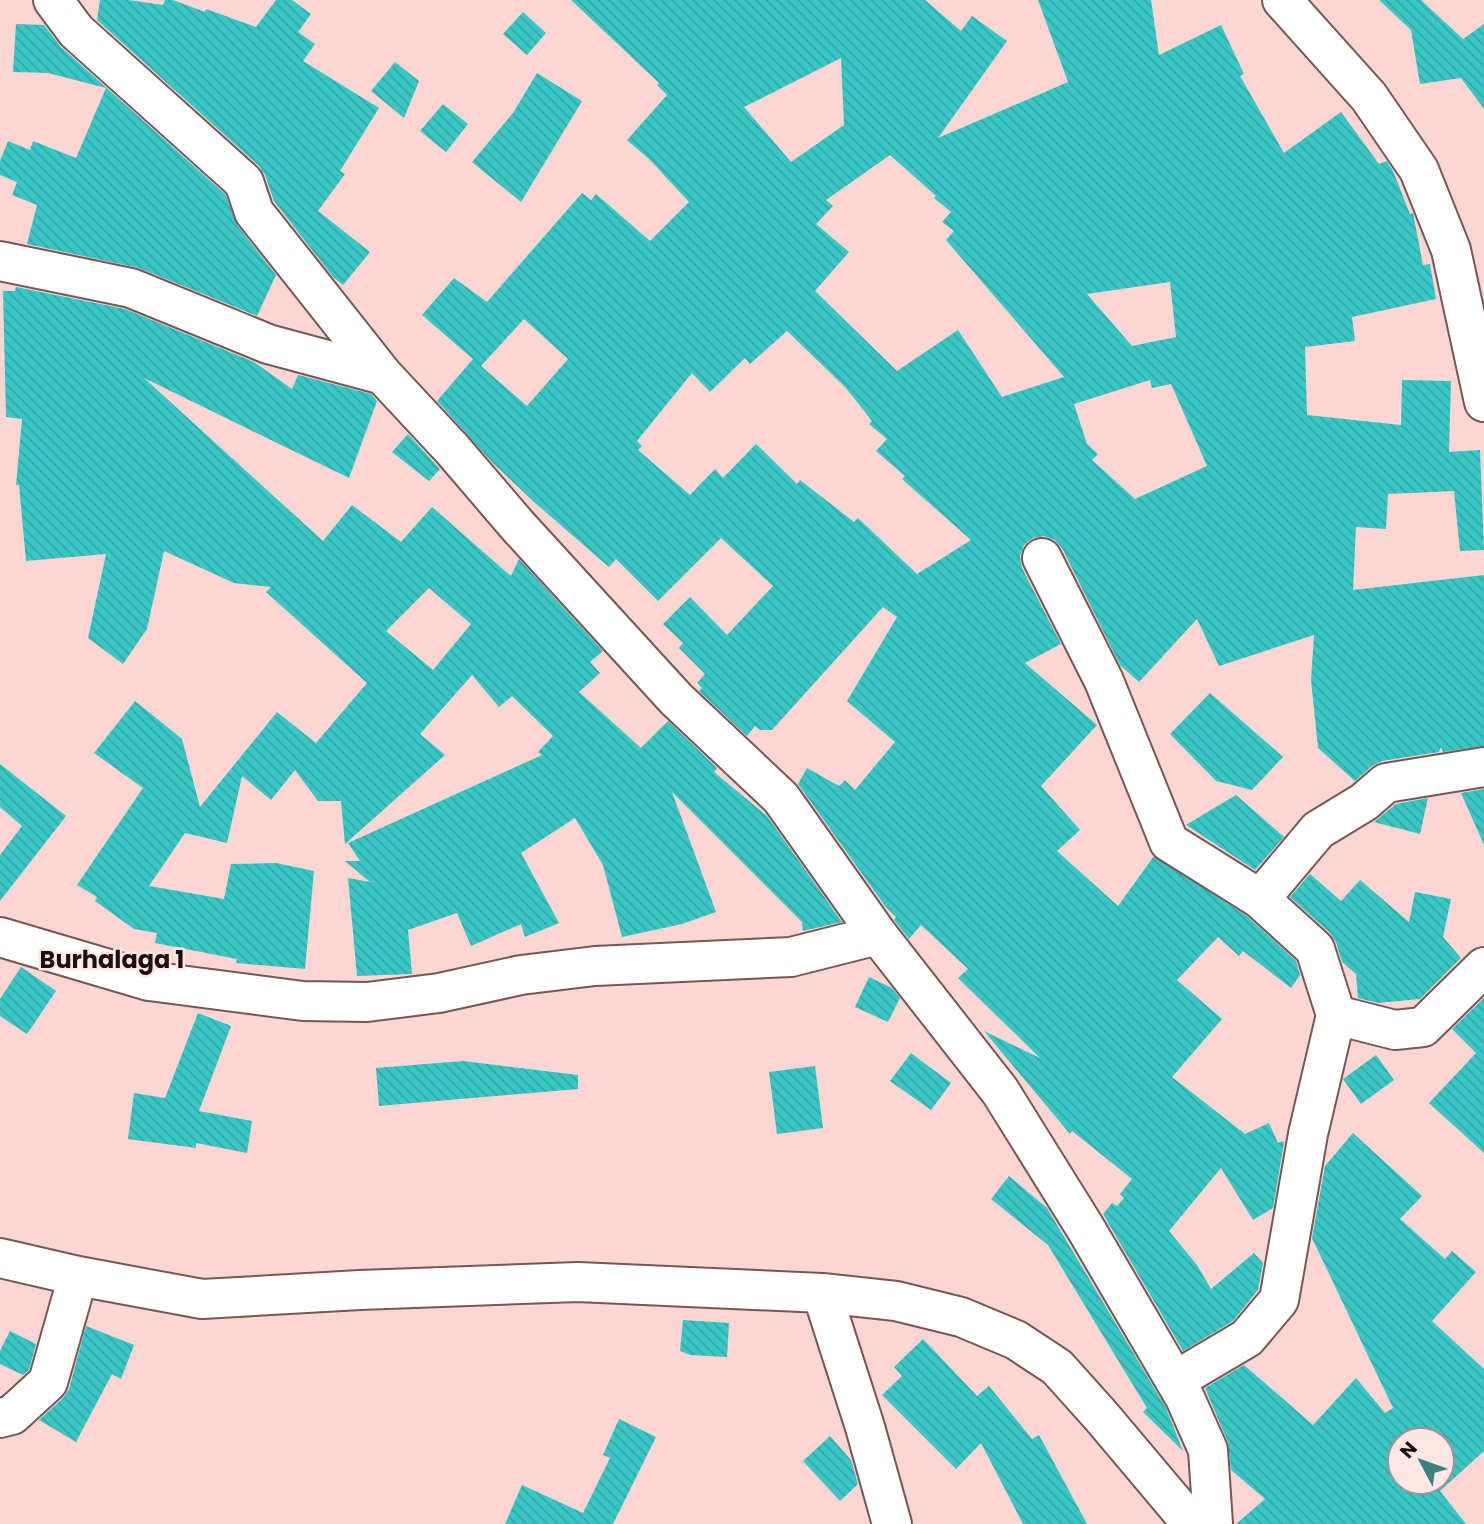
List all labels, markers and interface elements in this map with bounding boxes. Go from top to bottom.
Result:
district label: Burhalaga 1 [40,943,184,976]
north arrow [1386,1426,1456,1496]
text: N [1394,1436,1423,1464]

